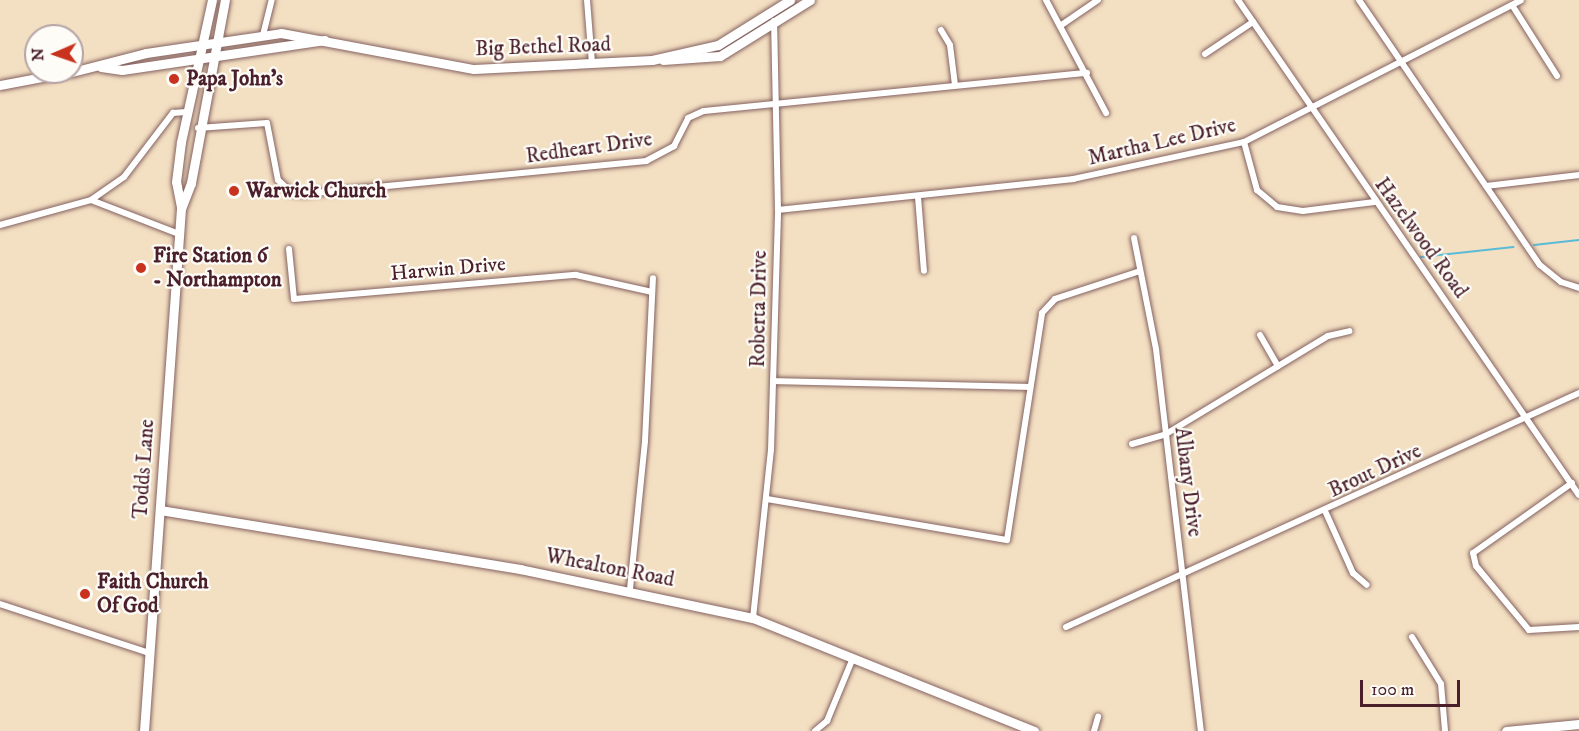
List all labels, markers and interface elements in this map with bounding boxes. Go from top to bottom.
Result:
north arrow [24,24,84,84]
street label: Big Bethel Road [475,32,611,62]
text: N [28,48,48,61]
place label: Papa John's [186,66,283,92]
marker: Papa John's [167,72,181,86]
street label: Martha Lee Drive [1086,113,1238,171]
street label: Redheart Drive [524,127,654,169]
street label: Hazelwood Road [1369,173,1473,303]
place label: Warwick Church [246,178,386,204]
marker: Warwick Church [227,184,241,198]
place label: Fire Station 6 - Northampton [153,243,282,293]
street label: Roberta Drive [745,250,773,368]
street label: Harwin Drive [389,251,507,287]
marker: Fire Station 6 - Northampton [134,261,148,275]
street label: Todds Lane [128,418,160,520]
street label: Albany Drive [1169,426,1207,538]
street label: Brout Drive [1325,439,1425,503]
street label: Whealton Road [544,543,676,593]
place label: Faith Church Of God [97,569,209,619]
marker: Faith Church Of God [78,587,92,601]
scale bar [1363,668,1464,706]
text: 100 m [1371,679,1414,701]

